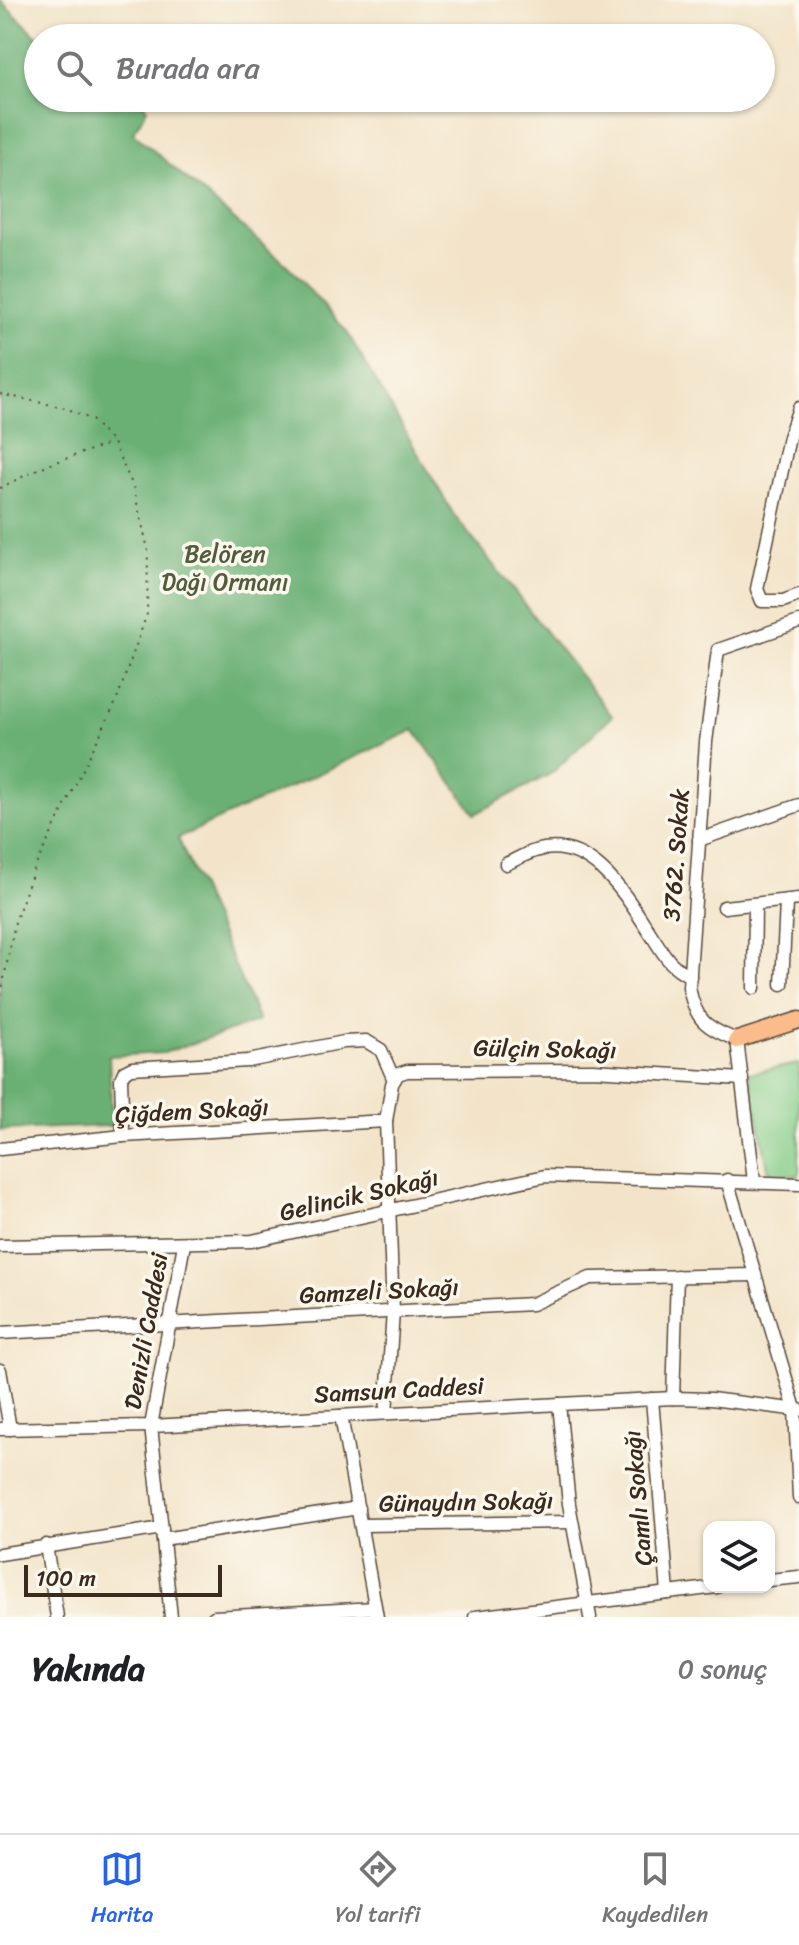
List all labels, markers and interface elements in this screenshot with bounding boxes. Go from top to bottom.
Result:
search box [24,24,775,112]
text: Burada ara [116,41,259,95]
icon: search [52,46,96,90]
park label: Belören Dağı Ormanı [162,533,288,603]
street label: 3762. Sokak [650,787,702,923]
street label: Gülçin Sokağı [473,1027,617,1071]
street label: Çiğdem Sokağı [114,1086,270,1136]
street label: Gelincik Sokağı [275,1156,443,1234]
street label: Denizli Caddesi [112,1249,181,1413]
street label: Gamzeli Sokağı [298,1266,460,1316]
street label: Samsun Caddesi [313,1365,486,1415]
street label: Çamlı Sokağı [611,1428,665,1568]
street label: Günaydın Sokağı [378,1479,554,1525]
map controls [703,1521,775,1593]
button: layers [703,1521,775,1593]
text: 100 m [36,1559,96,1598]
scale bar [24,1561,222,1597]
text: Yakında [32,1639,145,1699]
text: 0 sonuç [678,1646,767,1692]
tab: Harita [91,1847,153,1934]
tab: Yol tarifi [335,1847,420,1934]
tab: Kaydedilen [602,1847,708,1934]

